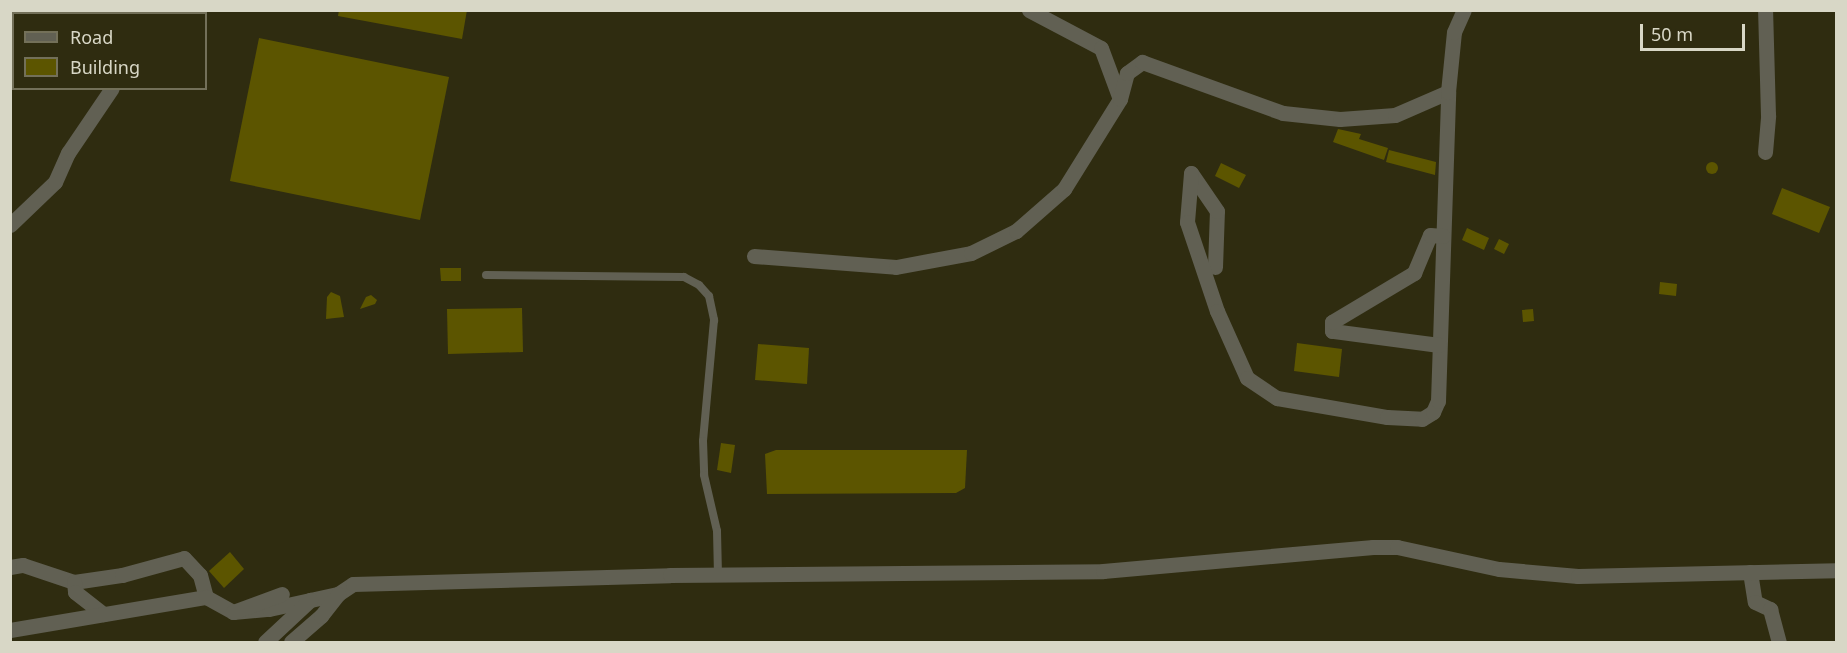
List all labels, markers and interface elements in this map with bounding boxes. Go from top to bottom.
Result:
legend [12,12,207,90]
scale bar [1643,12,1748,50]
text: 50 m [1651,22,1693,46]
text: Road [70,25,113,49]
text: Building [70,55,140,79]

